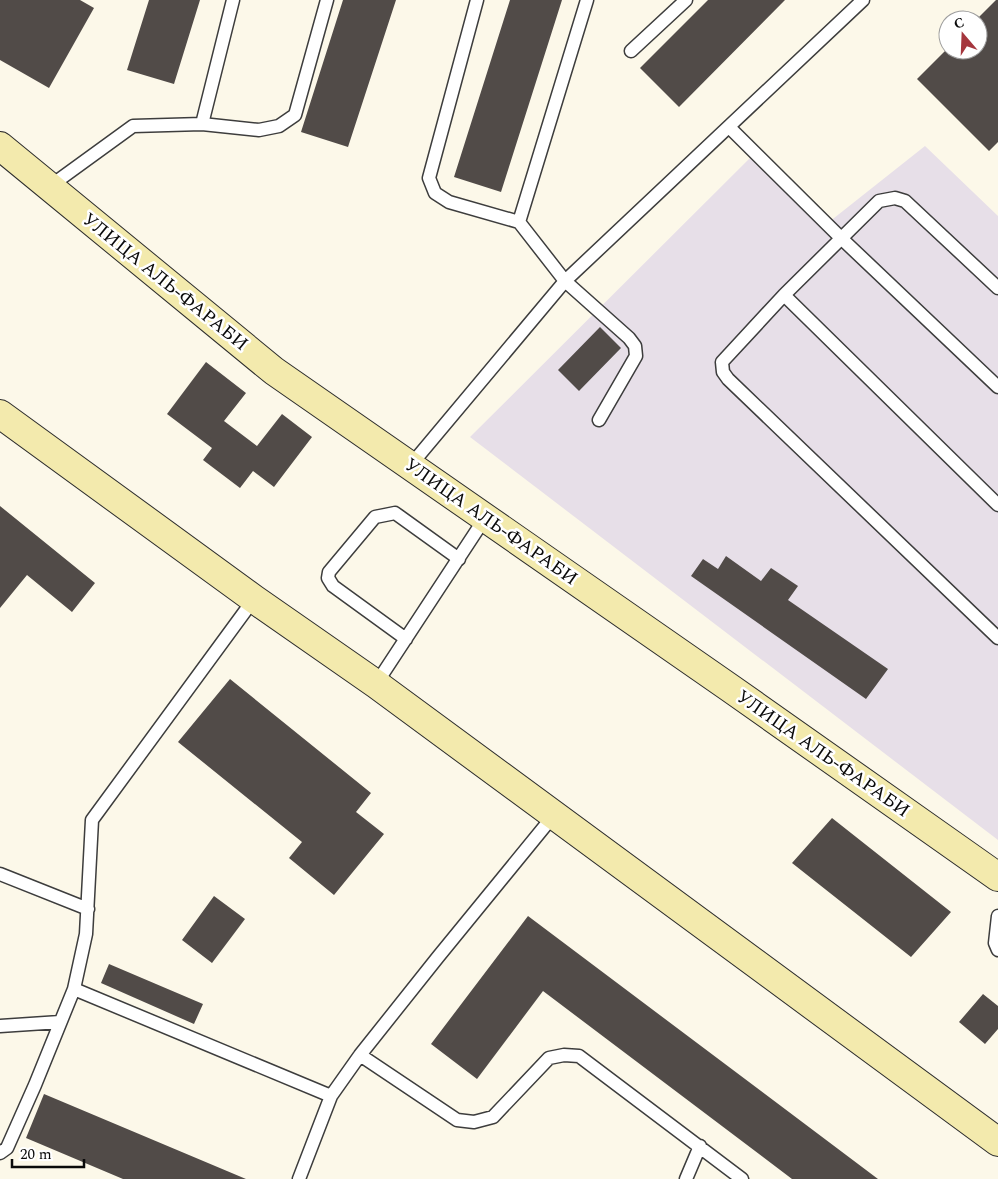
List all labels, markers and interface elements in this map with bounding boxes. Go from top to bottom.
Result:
north arrow [938,10,988,60]
text: С [951,12,967,35]
street label: УЛИЦА АЛЬ-ФАРАБИ [76,206,254,358]
street label: УЛИЦА АЛЬ-ФАРАБИ [398,451,584,593]
street label: УЛИЦА АЛЬ-ФАРАБИ [730,683,916,825]
scale bar [12,1136,85,1168]
text: 20 m [20,1143,52,1166]

